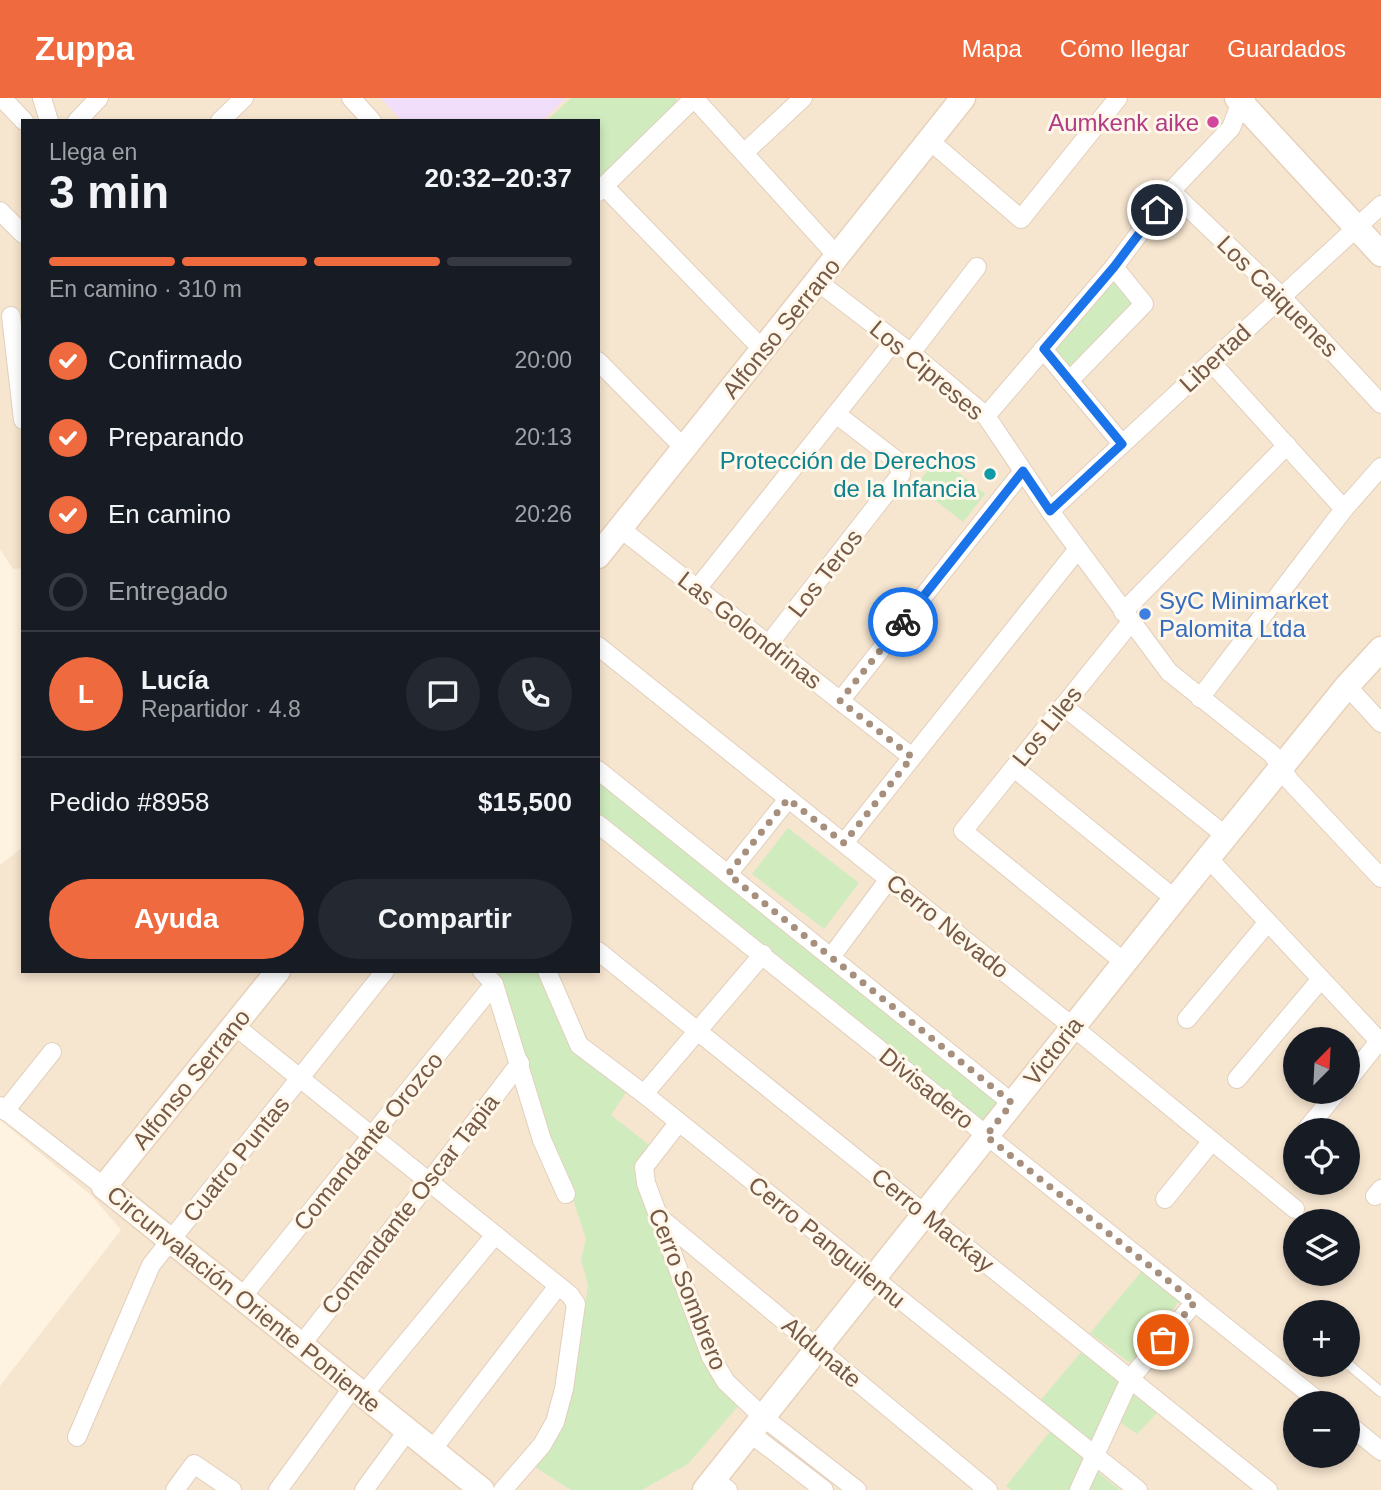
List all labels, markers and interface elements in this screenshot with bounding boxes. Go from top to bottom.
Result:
text: Zuppa [35,30,134,67]
text: Mapa [962,35,1022,62]
text: Cómo llegar [1060,35,1189,62]
text: Guardados [1227,35,1346,62]
place label: Aumkenk aike [1048,109,1199,136]
marker: Aumkenk aike [1205,114,1221,130]
text: Llega en [49,139,137,165]
text: 20:32–20:37 [425,163,572,193]
text: 3 min [49,166,169,218]
pin [1127,180,1187,240]
icon: home [1138,191,1176,229]
street label: Los Caiquenes [1212,230,1344,362]
street label: Alfonso Serrano [716,253,846,403]
text: En camino · 310 m [49,276,242,302]
street label: Los Cipreses [865,315,989,425]
street label: Libertad [1174,319,1256,397]
icon: check [49,342,87,380]
text: Confirmado [108,345,242,375]
text: 20:00 [514,347,572,373]
icon: check [49,419,87,457]
text: Preparando [108,422,244,452]
text: 20:13 [514,424,572,450]
place label: Protección de Derechos de la Infancia [720,447,977,502]
marker: Protección de Derechos de la Infancia [982,466,998,482]
icon: check [49,496,87,534]
text: En camino [108,499,231,529]
text: 20:26 [514,501,572,527]
street label: Los Teros [782,524,868,622]
street label: Las Golondrinas [673,566,827,694]
text: Entregado [108,576,228,606]
courier [868,587,938,657]
place label: SyC Minimarket Palomita Ltda [1159,587,1329,642]
icon: bike [884,603,922,641]
marker: SyC Minimarket Palomita Ltda [1137,606,1153,622]
button: chat [406,657,480,731]
button: phone [498,657,572,731]
text: Lucía [141,665,209,695]
text: L [78,679,94,709]
street label: Los Liles [1007,681,1087,771]
text: Repartidor · 4.8 [141,696,301,722]
text: Pedido #8958 [49,787,209,817]
text: $15,500 [478,787,572,817]
street label: Cerro Nevado [881,868,1015,984]
button: Ayuda [49,879,304,959]
button: Compartir [318,879,572,959]
street label: Alfonso Serrano [126,1004,256,1154]
street label: Victoria [1018,1011,1089,1091]
north arrow [1283,1027,1360,1104]
map controls [1283,1027,1360,1468]
street label: Divisadero [874,1042,980,1134]
street label: Comandante Orozco [288,1046,448,1236]
street label: Comandante Oscar Tapia [316,1088,505,1319]
street label: Cuatro Puntas [177,1091,295,1227]
button: locate [1283,1118,1360,1195]
street label: Cerro Mackay [866,1163,1000,1277]
street label: Cerro Panguilemu [743,1171,911,1313]
street label: Circunvalación Oriente Poniente [102,1180,386,1418]
street label: Cerro Sombrero [643,1204,733,1374]
button: layers [1283,1209,1360,1286]
button: + [1283,1300,1360,1377]
pin [1133,1310,1193,1370]
street label: Aldunate [777,1311,867,1393]
icon: bag [1144,1321,1182,1359]
button: − [1283,1391,1360,1468]

